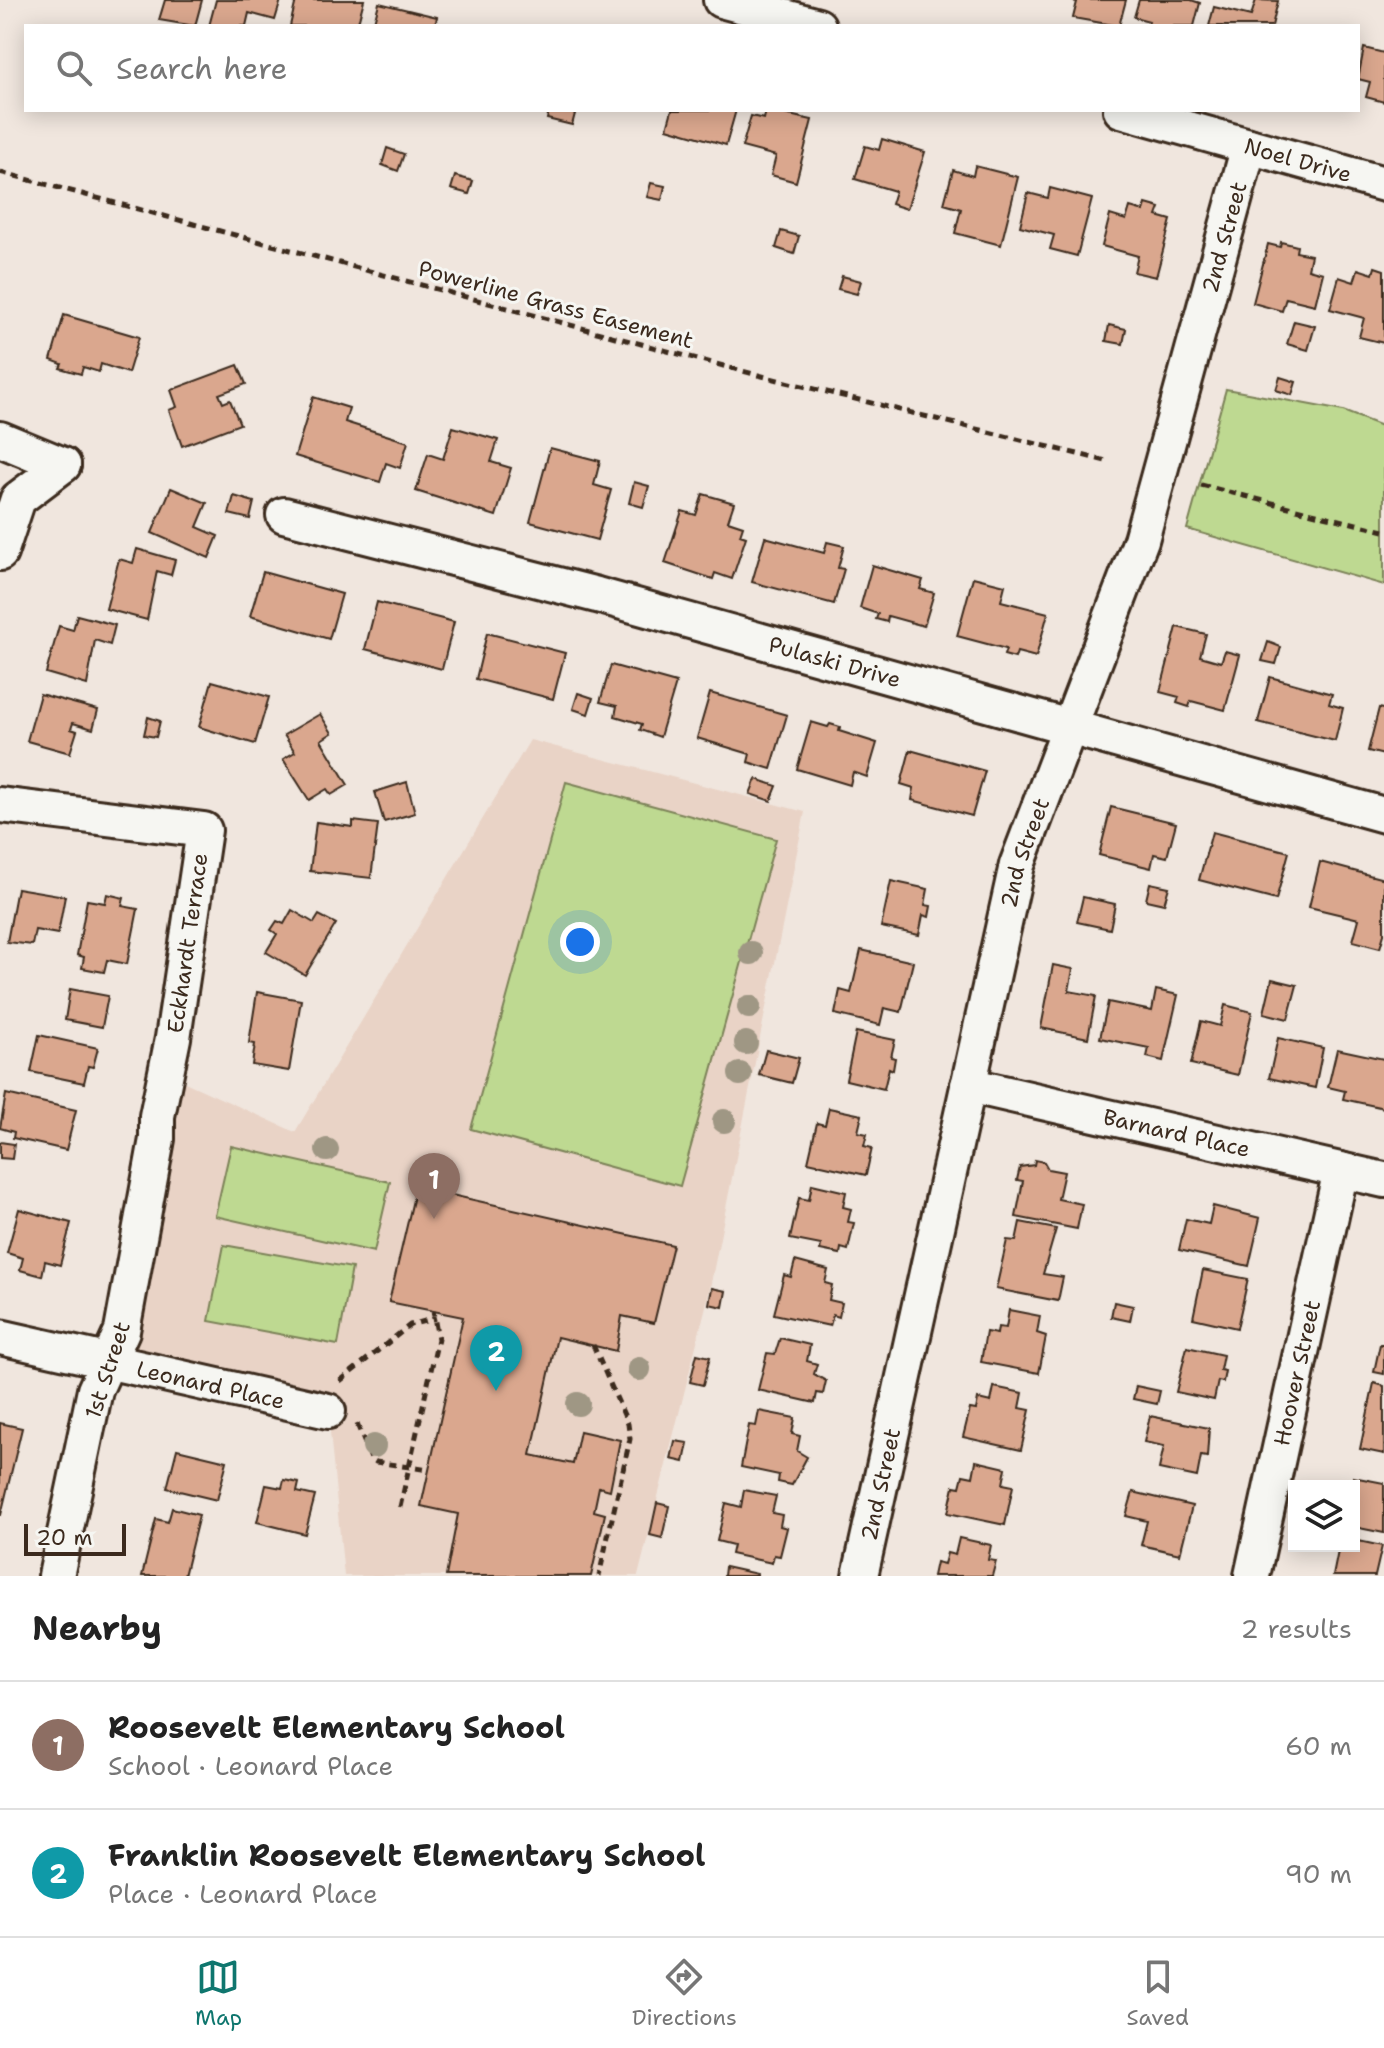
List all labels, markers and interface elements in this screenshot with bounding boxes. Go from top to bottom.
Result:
search box [24,24,1360,112]
icon: search [52,46,96,90]
text: Search here [116,48,287,89]
street label: Noel Drive [1241,131,1355,189]
street label: 2nd Street [1195,178,1254,296]
street label: Powerline Grass Easement [415,254,696,355]
street label: Pulaski Drive [765,630,904,694]
street label: 2nd Street [994,794,1056,910]
street label: Eckhardt Terrace [160,851,214,1035]
your location [560,922,600,962]
street label: Barnard Place [1100,1102,1253,1164]
pin: 1 [408,1153,460,1219]
street label: Hoover Street [1267,1297,1327,1449]
street label: 1st Street [78,1318,137,1422]
pin: 2 [470,1325,522,1391]
street label: Leonard Place [134,1354,287,1416]
street label: 2nd Street [854,1425,907,1543]
map controls [1288,1480,1360,1552]
button: layers [1288,1480,1360,1552]
scale bar [24,1520,126,1556]
text: 20 m [36,1523,93,1552]
text: Nearby [32,1605,162,1651]
text: 2 results [1240,1611,1352,1646]
text: Roosevelt Elementary School [108,1707,565,1748]
text: 1 [52,1728,64,1763]
text: 60 m [1285,1728,1352,1763]
text: School · Leonard Place [108,1748,393,1783]
text: Franklin Roosevelt Elementary School [108,1835,706,1876]
text: 2 [49,1856,67,1891]
text: 90 m [1285,1856,1352,1891]
text: Place · Leonard Place [108,1876,378,1911]
tab: Map [195,1955,242,2032]
tab: Directions [632,1955,737,2032]
tab: Saved [1127,1955,1189,2032]

